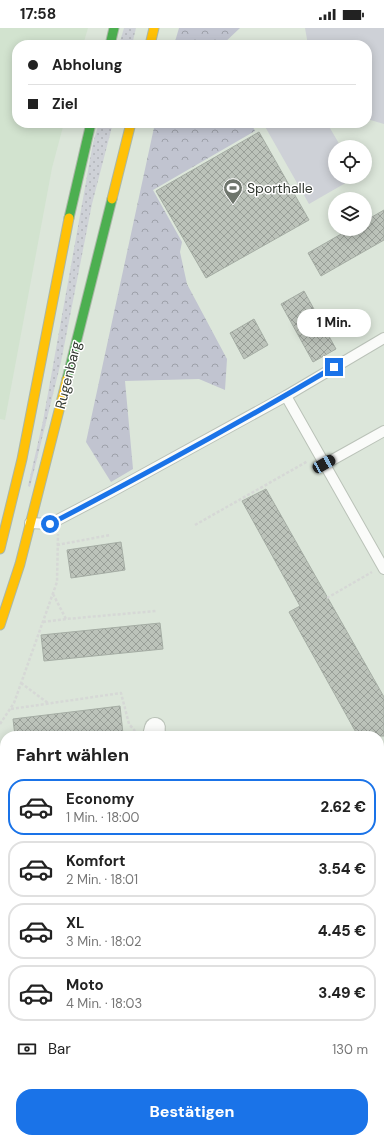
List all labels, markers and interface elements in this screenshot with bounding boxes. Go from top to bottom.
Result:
text: 17:58 [20,4,56,24]
text: Abholung [52,55,122,75]
text: Ziel [52,94,78,114]
map controls [328,140,372,236]
button: locate [328,140,372,184]
sports icon: Sporthalle [222,177,244,205]
place label: Sporthalle [247,179,313,197]
button: layers [328,192,372,236]
callout: 1 Min. [297,309,371,337]
text: 1 Min. [317,314,351,331]
street label: Rugenbarg [51,339,85,411]
route end [325,358,343,376]
car [311,453,337,475]
route start [41,515,59,533]
text: Fahrt wählen [16,743,129,767]
icon: car [18,789,54,825]
text: Economy [66,789,134,809]
text: 2.62 € [321,797,366,817]
text: 1 Min. · 18:00 [66,809,139,826]
icon: car [18,851,54,887]
text: Komfort [66,851,125,871]
text: 3.54 € [319,859,366,879]
text: 2 Min. · 18:01 [66,871,138,888]
icon: car [18,913,54,949]
text: XL [66,913,84,933]
text: 4.45 € [318,921,366,941]
text: 3 Min. · 18:02 [66,933,142,950]
icon: car [18,975,54,1011]
text: Moto [66,975,104,995]
text: 3.49 € [318,983,366,1003]
text: 4 Min. · 18:03 [66,995,142,1012]
icon: cash [16,1038,38,1060]
text: Bar [48,1039,71,1059]
text: 130 m [332,1041,368,1058]
button: Bestätigen [16,1089,368,1135]

